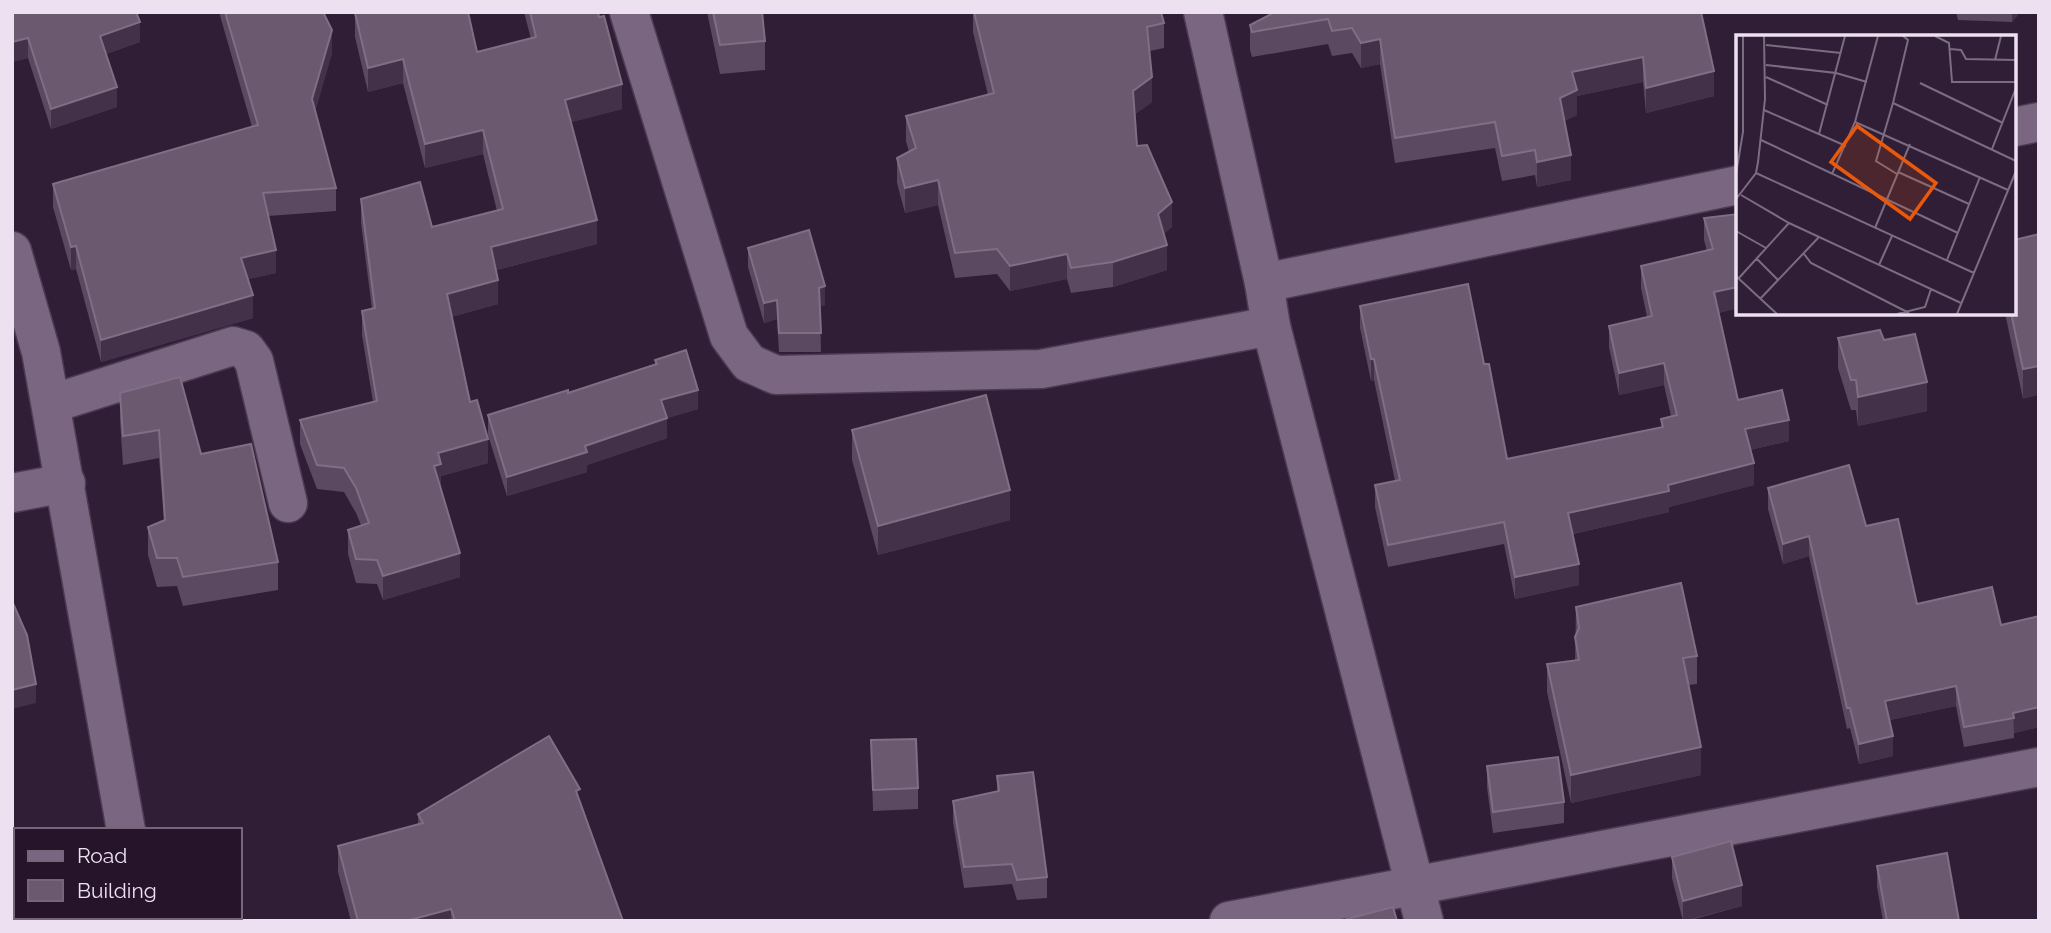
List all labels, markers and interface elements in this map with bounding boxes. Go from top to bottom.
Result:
inset map [1736,35,2016,315]
legend [14,828,242,919]
text: Road [77,843,127,868]
text: Building [77,878,157,903]

